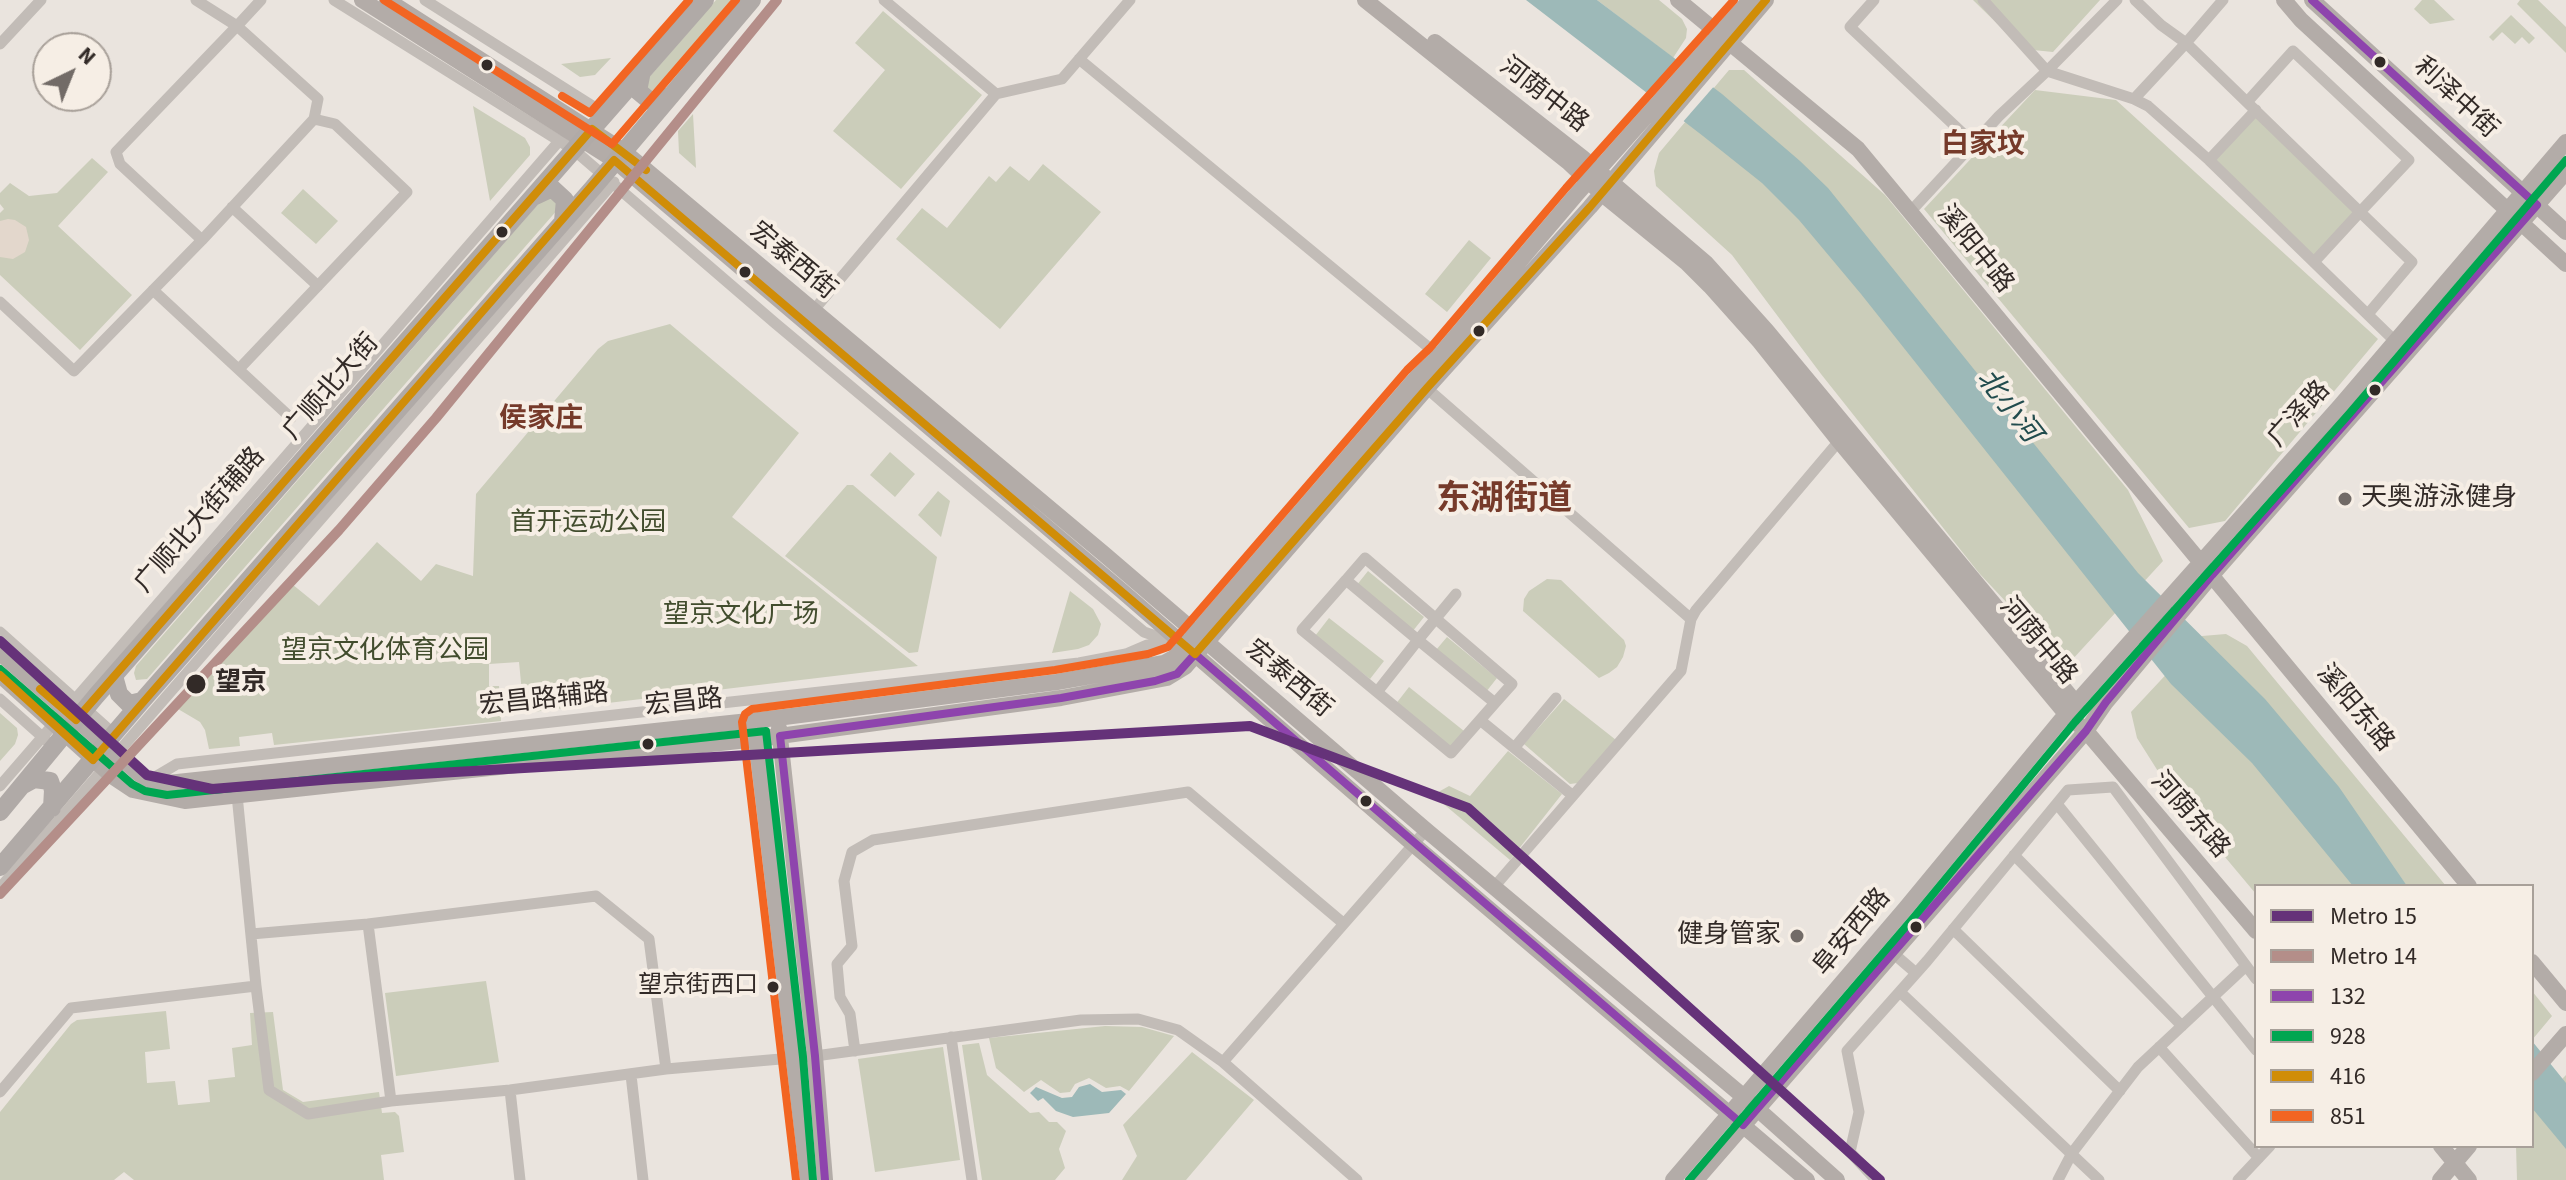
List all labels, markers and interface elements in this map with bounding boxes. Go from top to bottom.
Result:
north arrow [32,32,112,112]
text: N [71,39,103,73]
street label: 河荫中路 [1492,52,1594,140]
street label: 利泽中街 [2406,52,2504,146]
unlabelled marker [2372,54,2388,70]
unlabelled marker [479,57,495,73]
district label: 白家坟 [1941,130,2025,164]
street label: 溪阳中路 [1929,200,2019,300]
street label: 宏泰西街 [742,217,842,307]
unlabelled marker [494,224,510,240]
unlabelled marker [737,264,753,280]
unlabelled marker [1471,323,1487,339]
street label: 广顺北大街 [278,329,386,447]
water label: 北小河 [1968,364,2046,450]
street label: 广泽路 [2262,376,2338,454]
unlabelled marker [2367,382,2383,398]
district label: 侯家庄 [499,404,583,438]
street label: 广顺北大街辅路 [130,442,272,600]
district label: 东湖街道 [1436,482,1572,522]
place label: 天奥游泳健身 [2361,483,2517,515]
marker: 天奥游泳健身 [2336,490,2354,508]
park label: 首开运动公园 [510,508,666,540]
street label: 河荫中路 [1992,592,2082,692]
park label: 望京文化广场 [663,600,819,632]
street label: 宏泰西街 [1238,635,1338,725]
park label: 望京文化体育公园 [281,636,489,668]
street label: 溪阳东路 [2309,659,2399,759]
place label: 望京 [215,668,267,700]
marker: 望京 [184,672,208,696]
street label: 宏昌路辅路 [478,679,610,723]
street label: 宏昌路 [644,684,724,724]
unlabelled marker [640,736,656,752]
street label: 河荫东路 [2143,767,2235,865]
unlabelled marker [1358,793,1374,809]
street label: 阜安西路 [1808,883,1898,983]
legend [2254,884,2534,1148]
text: Metro 15 [2330,899,2417,934]
unlabelled marker [1908,919,1924,935]
place label: 健身管家 [1677,920,1781,952]
marker: 健身管家 [1788,927,1806,945]
text: Metro 14 [2330,939,2417,974]
place label: 望京街西口 [638,973,758,1001]
marker: 望京街西口 [765,979,781,995]
text: 132 [2330,979,2366,1014]
text: 928 [2330,1019,2366,1054]
text: 416 [2330,1059,2366,1094]
text: 851 [2330,1099,2366,1134]

